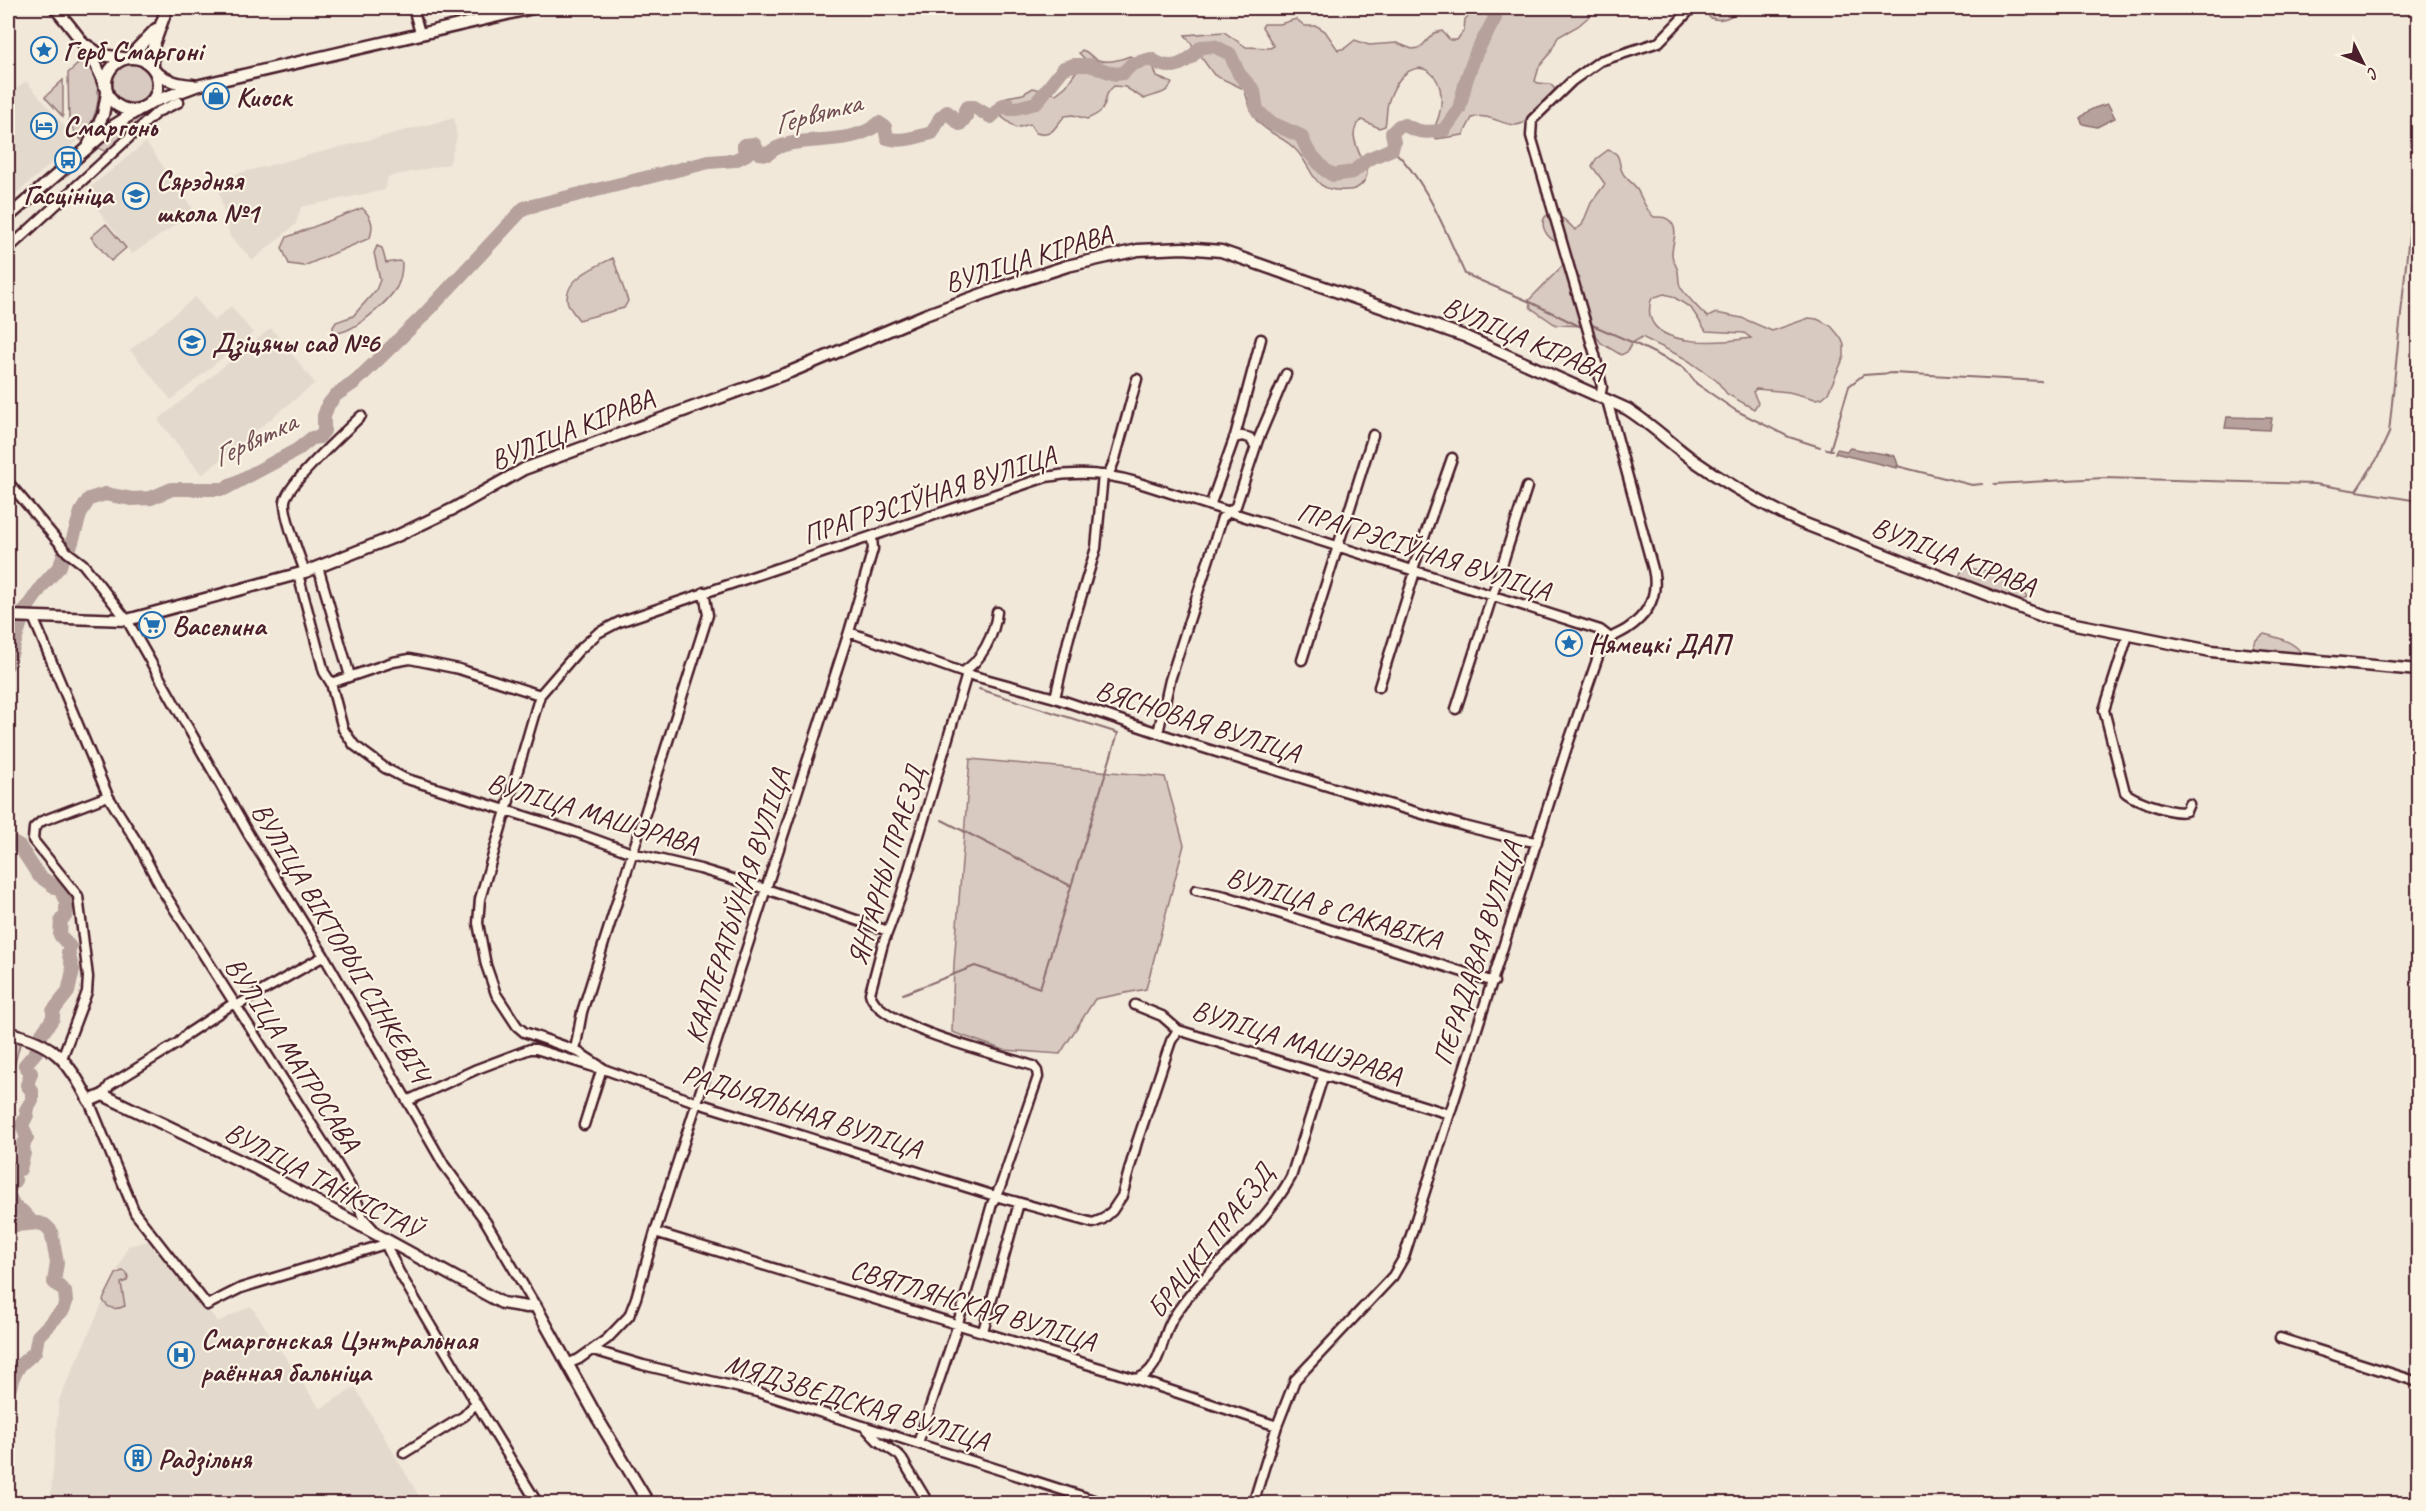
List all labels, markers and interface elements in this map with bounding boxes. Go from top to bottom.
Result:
place label: Герб Смаргоні [63,33,206,68]
north arrow [2333,33,2393,93]
place icon: Герб Смаргоні [29,35,59,65]
text: С [2362,63,2383,84]
place label: Киоск [236,79,293,114]
shop icon: Киоск [201,81,231,111]
water label: Гервятка [769,82,868,143]
place label: Смаргонь [63,109,159,144]
hotel icon: Смаргонь [29,111,59,141]
bus stop icon: Гасцініца [53,145,83,175]
place label: Сярэдняя школа №1 [156,163,262,230]
place label: Гасцініца [23,177,115,212]
school or university icon: Сярэдняя школа №1 [121,181,151,211]
street label: ВУЛІЦА КІРАВА [940,216,1117,300]
street label: ВУЛІЦА КІРАВА [1438,288,1611,388]
place label: Дзіцячы сад №6 [212,325,381,361]
school or university icon: Дзіцячы сад №6 [177,327,207,357]
street label: ВУЛІЦА КІРАВА [485,380,660,478]
water label: Гервятка [206,401,306,476]
street label: ПРАГРЭСІЎНАЯ ВУЛІЦА [798,437,1062,552]
street label: ПРАГРЭСІЎНАЯ ВУЛІЦА [1293,494,1557,609]
street label: ВУЛІЦА КІРАВА [1867,509,2042,604]
place label: Васелина [172,608,268,643]
supermarket icon: Васелина [137,610,167,640]
place label: Нямецкі ДАП [1588,626,1734,661]
place icon: Нямецкі ДАП [1554,628,1584,658]
street label: ВЯСНОВАЯ ВУЛІЦА [1092,672,1306,771]
street label: ЯНТАРНЫ ПРАЕЗД [839,760,934,970]
street label: КААПЕРАТЫЎНАЯ ВУЛІЦА [676,763,798,1047]
street label: ВУЛІЦА МАШЭРАВА [483,764,703,862]
street label: ВУЛІЦА ВІКТОРЫІ СІНКЕВІЧ [244,796,440,1092]
street label: ПЕРАДАВАЯ ВУЛІЦА [1424,835,1530,1069]
street label: ВУЛІЦА 8 САКАВІКА [1223,859,1447,958]
street label: ВУЛІЦА МАТРОСАВА [217,950,369,1158]
street label: ВУЛІЦА МАШЭРАВА [1188,992,1407,1093]
street label: РАДЫЯЛЬНАЯ ВУЛІЦА [678,1056,928,1167]
street label: ВУЛІЦА ТАНКІСТАЎ [219,1114,431,1249]
street label: БРАЦКІ ПРАЕЗД [1139,1155,1283,1325]
street label: СВЯТЛЯНСКАЯ ВУЛІЦА [846,1251,1102,1360]
place label: Смаргонская Цэнтральная раённая бальніца [201,1322,479,1389]
hospital icon: Смаргонская Цэнтральная раённая бальніца [166,1340,196,1370]
street label: МЯДЗВЕДСКАЯ ВУЛІЦА [721,1345,995,1459]
place label: Радзільня [158,1441,253,1477]
building icon: Радзільня [123,1443,153,1473]

